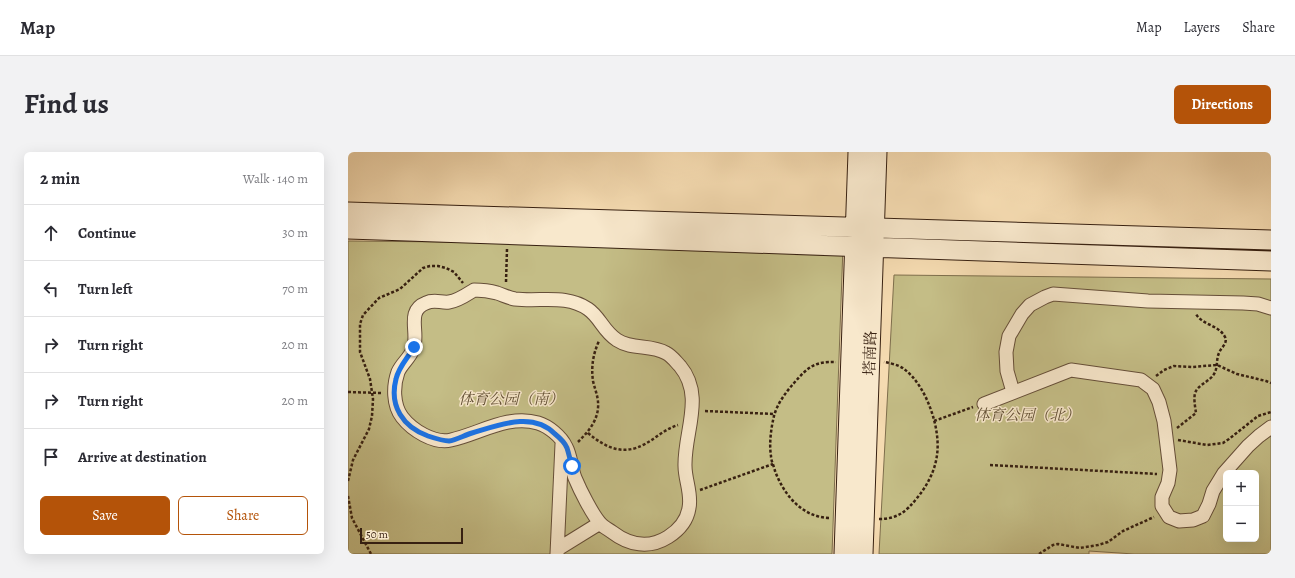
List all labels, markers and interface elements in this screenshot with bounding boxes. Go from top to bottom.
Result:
text: Map [20,15,55,41]
text: Map [1136,18,1162,37]
text: Layers [1184,18,1220,37]
text: Share [1242,18,1275,37]
text: Find us [24,85,109,123]
button: Directions [1174,85,1271,124]
text: 2 min [40,167,80,190]
text: Walk · 140 m [243,170,308,187]
icon: ahead [40,222,62,244]
text: Continue [78,223,136,243]
text: 30 m [282,224,308,241]
icon: left [40,278,62,300]
text: Turn left [78,279,133,299]
text: 70 m [282,280,308,297]
street label: 塔南路 [859,330,881,376]
icon: right [40,334,62,356]
text: Turn right [78,335,143,355]
text: 20 m [282,336,308,353]
route end [405,338,423,356]
park label: 体育公园（南） [458,389,564,409]
icon: right [40,390,62,412]
text: Turn right [78,391,143,411]
text: 20 m [282,392,308,409]
park label: 体育公园（北） [974,405,1080,425]
icon: arrive [40,446,62,468]
text: Arrive at destination [78,447,207,467]
route start [563,457,581,475]
map controls [1223,470,1259,542]
button: + [1223,470,1259,506]
button: Save [40,496,170,535]
button: Share [178,496,308,535]
button: − [1223,506,1259,542]
scale bar [360,526,463,545]
text: 50 m [366,527,388,542]

